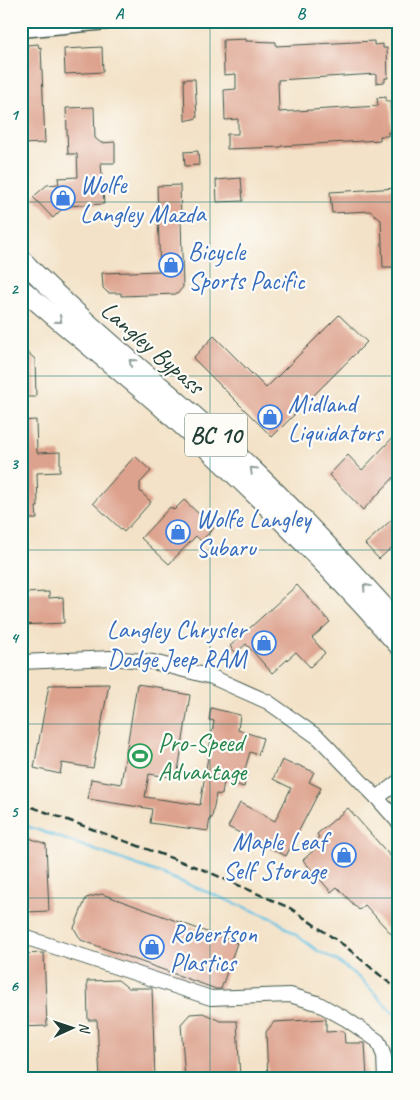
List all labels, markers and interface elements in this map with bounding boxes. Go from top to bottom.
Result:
text: A [115,4,125,24]
text: B [297,4,307,24]
text: 1 [10,105,19,125]
place label: Wolfe Langley Mazda [80,169,208,230]
shop icon: Wolfe Langley Mazda [50,185,76,211]
place label: Bicycle Sports Pacific [188,236,306,297]
shop icon: Bicycle Sports Pacific [158,252,184,278]
text: 2 [10,279,19,299]
street label: Langley Bypass [94,294,213,403]
one-way arrow [53,314,62,323]
one-way arrow [129,358,138,367]
place label: Midland Liquidators [288,388,385,449]
shop icon: Midland Liquidators [257,404,283,430]
road number: BC 10 [185,414,247,456]
text: 3 [10,454,19,474]
one-way arrow [250,467,259,476]
place label: Wolfe Langley Subaru [196,503,313,564]
shop icon: Wolfe Langley Subaru [165,519,191,545]
one-way arrow [363,583,372,592]
place label: Langley Chrysler Dodge Jeep RAM [107,614,249,675]
text: 4 [10,628,19,648]
shop icon: Langley Chrysler Dodge Jeep RAM [251,630,277,656]
place label: Pro-Speed Advantage [158,727,248,788]
sports icon: Pro-Speed Advantage [127,743,153,769]
text: 5 [11,802,20,822]
place label: Maple Leaf Self Storage [223,826,332,887]
shop icon: Maple Leaf Self Storage [331,842,357,868]
place label: Robertson Plastics [170,918,258,979]
shop icon: Robertson Plastics [139,934,165,960]
text: 6 [10,976,19,996]
north arrow [48,1002,98,1052]
text: N [76,1023,93,1034]

